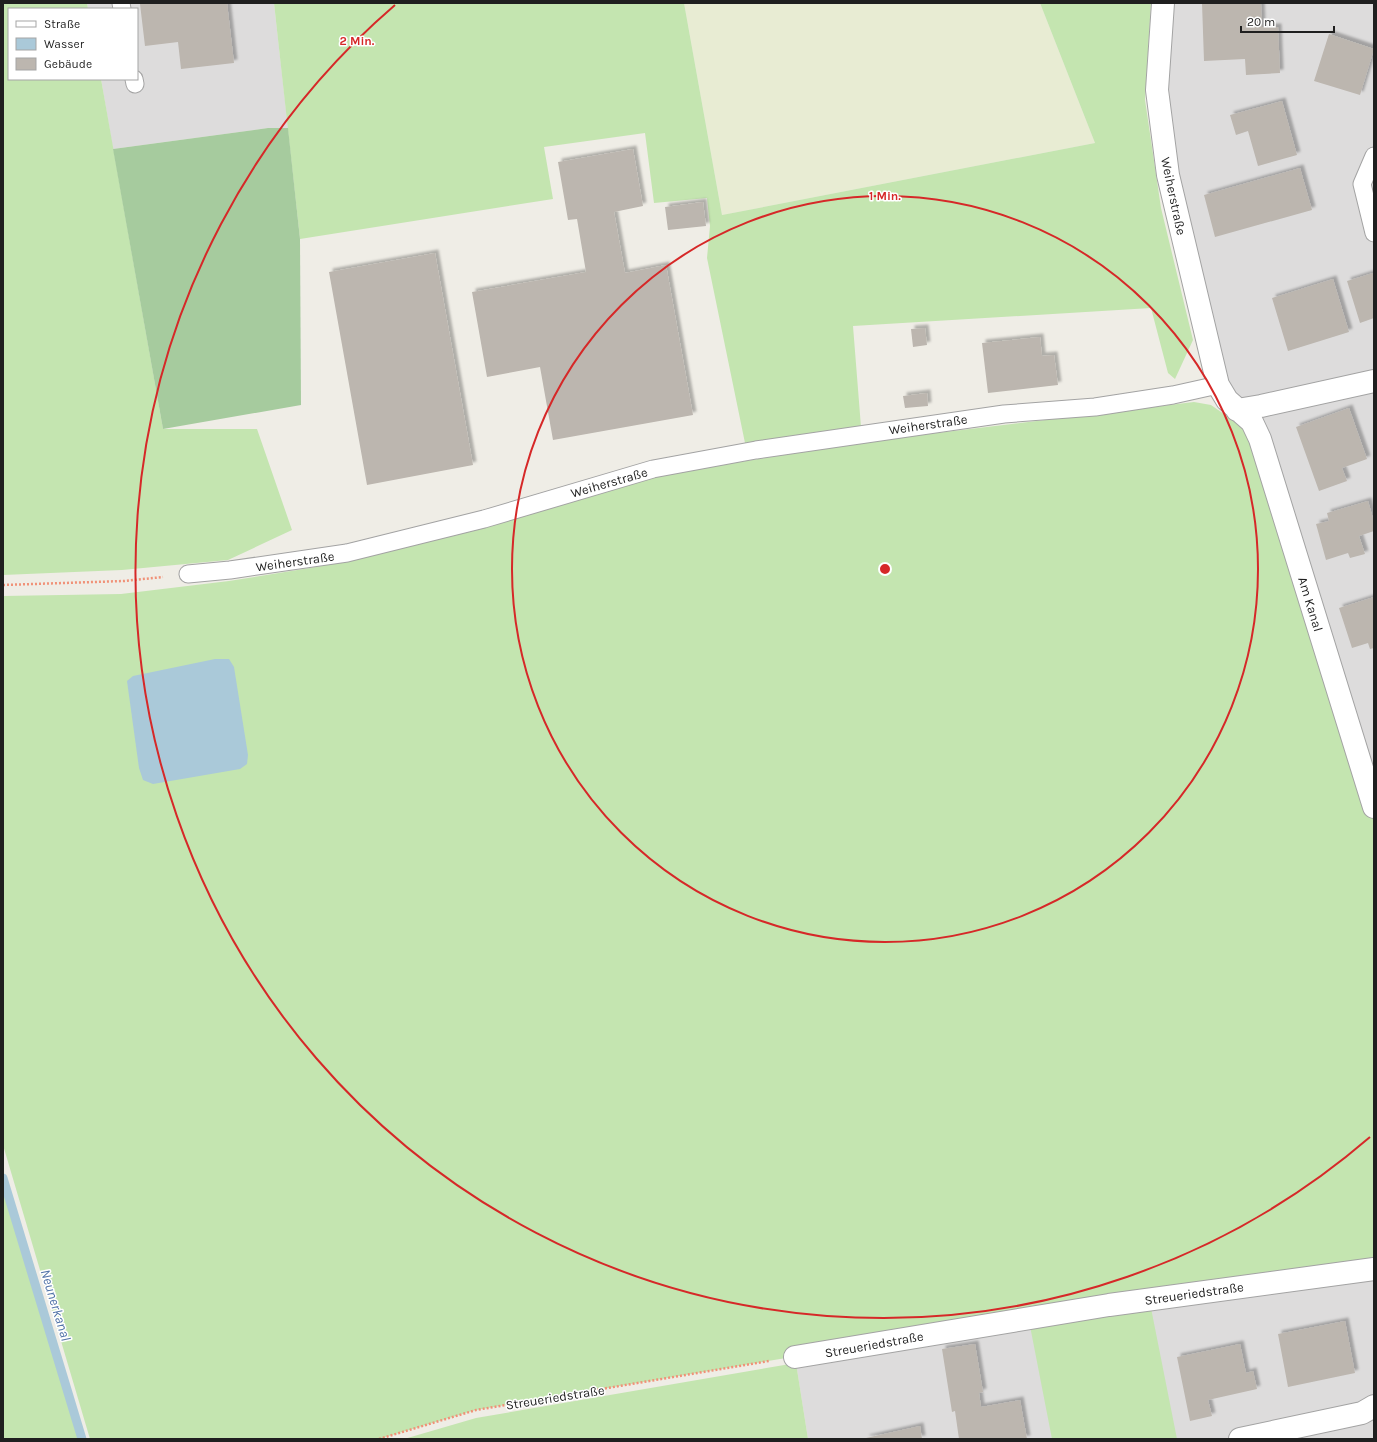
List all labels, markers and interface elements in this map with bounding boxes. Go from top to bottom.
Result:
legend [8,8,138,80]
scale bar [1241,8,1334,34]
text: 20 m [1247,15,1275,29]
text: Straße [44,17,80,31]
text: 2 Min. [340,34,375,48]
text: Wasser [44,37,85,51]
text: Gebäude [44,57,92,71]
street label: Weiherstraße [1158,156,1189,237]
text: 1 Min. [869,189,901,203]
street label: Weiherstraße [888,412,969,437]
street label: Weiherstraße [569,464,650,501]
street label: Weiherstraße [255,549,336,574]
centre of rings [878,562,892,576]
street label: Am Kanal [1295,575,1326,633]
water label: Neunerkanal [37,1267,75,1343]
street label: Streueriedstraße [1144,1279,1245,1308]
street label: Streueriedstraße [824,1328,925,1361]
street label: Streueriedstraße [505,1382,606,1413]

